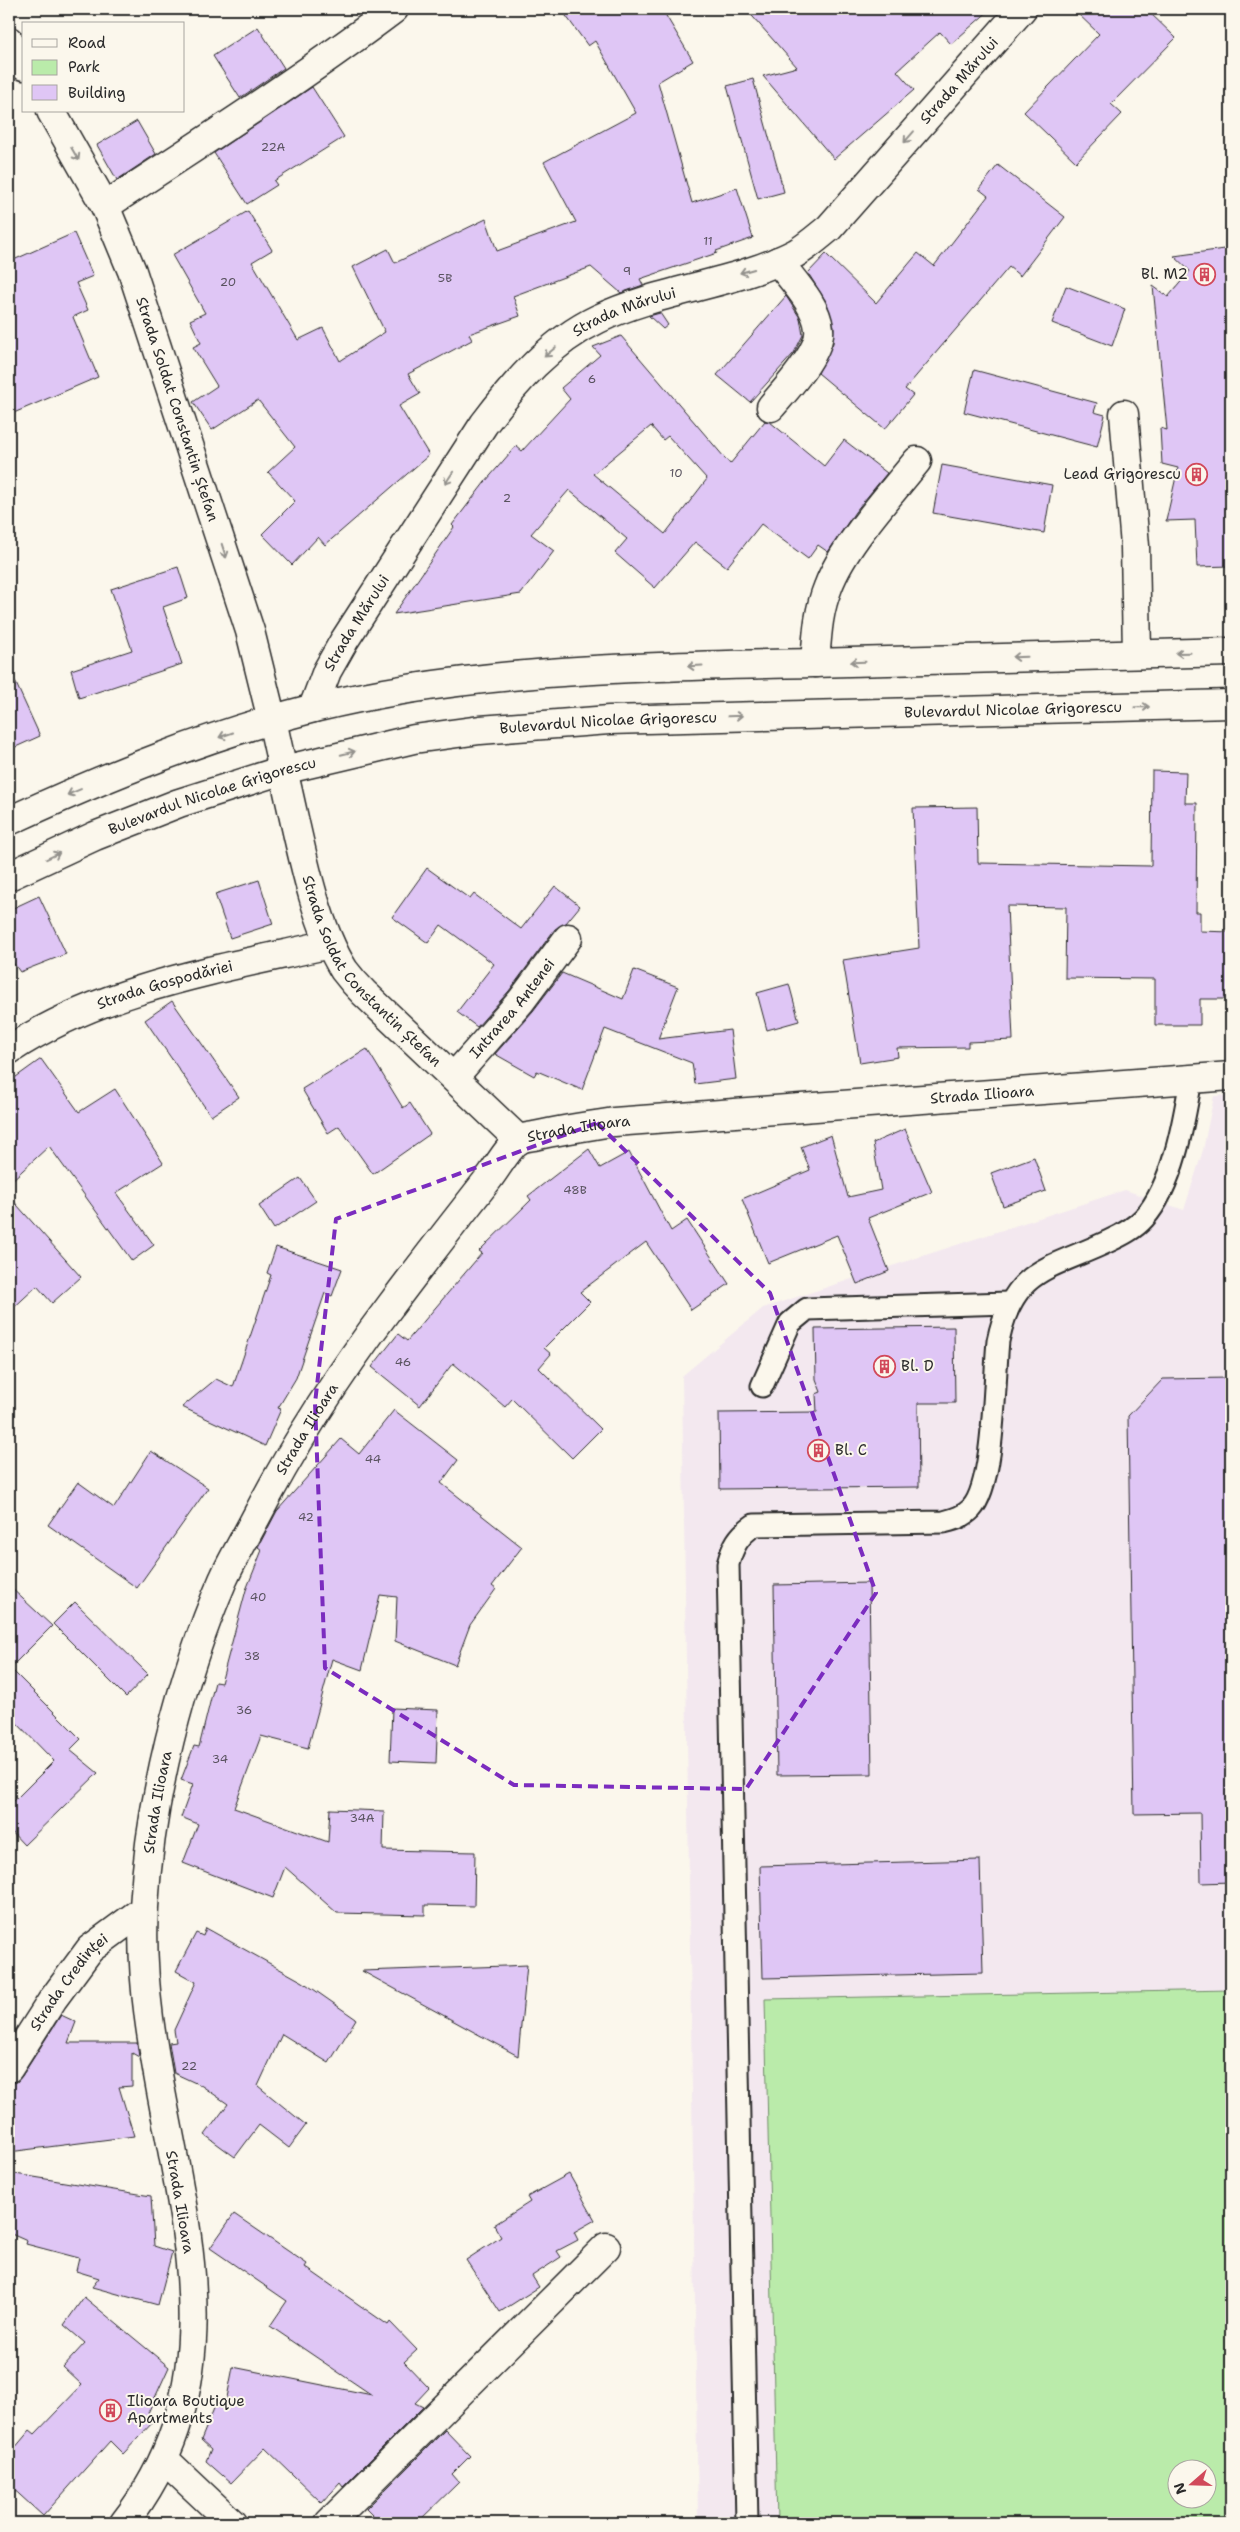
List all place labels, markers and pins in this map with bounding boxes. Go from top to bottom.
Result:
building icon: Bl. M2 [1192,262,1216,286]
place label: Bl. M2 [1141,264,1188,284]
building icon: Lead Grigorescu [1185,462,1209,486]
place label: Lead Grigorescu [1063,464,1181,484]
building icon: Bl. D [873,1354,897,1378]
place label: Bl. D [901,1356,934,1376]
building icon: Bl. C [807,1438,831,1462]
place label: Bl. C [835,1440,867,1460]
place label: Ilioara Boutique Apartments [127,2391,245,2428]
building icon: Ilioara Boutique Apartments [99,2398,123,2422]

